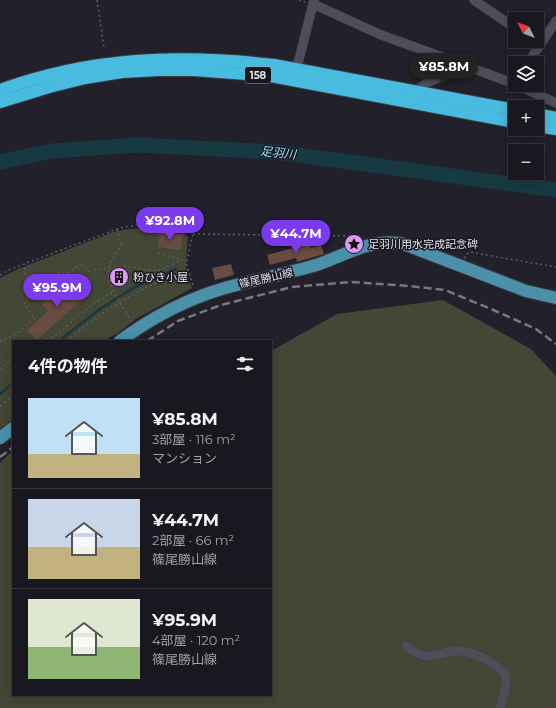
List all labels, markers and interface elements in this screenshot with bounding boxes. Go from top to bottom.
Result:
north arrow [508,12,544,48]
map controls [508,12,544,180]
pin: ¥85.8M [411,53,477,87]
button: layers [508,56,544,92]
text: ¥85.8M [419,58,469,74]
road number: 158 [245,67,271,83]
button: + [508,100,544,136]
water label: 足羽川 [259,143,299,162]
button: − [508,144,544,180]
pin: ¥92.8M [137,207,203,241]
text: ¥92.8M [145,212,195,228]
pin: ¥44.7M [263,220,329,254]
text: ¥44.7M [270,225,322,241]
place icon: 足羽川用水完成記念碑 [343,233,365,255]
place label: 足羽川用水完成記念碑 [368,237,478,251]
street label: 篠尾勝山線 [238,265,294,291]
building icon: 粉ひき小屋 [108,266,130,288]
place label: 粉ひき小屋 [133,270,188,284]
pin: ¥95.9M [24,274,90,308]
text: ¥95.9M [32,279,82,295]
icon: filters [234,353,256,375]
text: 4件の物件 [28,356,108,376]
text: ¥85.8M [152,409,218,429]
icon: home [60,414,108,462]
text: 3部屋 · 116 m² [152,431,236,447]
text: マンション [152,450,217,466]
text: ¥44.7M [152,510,219,530]
icon: home [60,515,108,563]
text: 2部屋 · 66 m² [152,532,234,548]
text: 篠尾勝山線 [152,551,217,567]
text: ¥95.9M [152,610,217,630]
icon: home [60,615,108,663]
text: 4部屋 · 120 m² [152,632,240,648]
text: 篠尾勝山線 [152,651,217,667]

